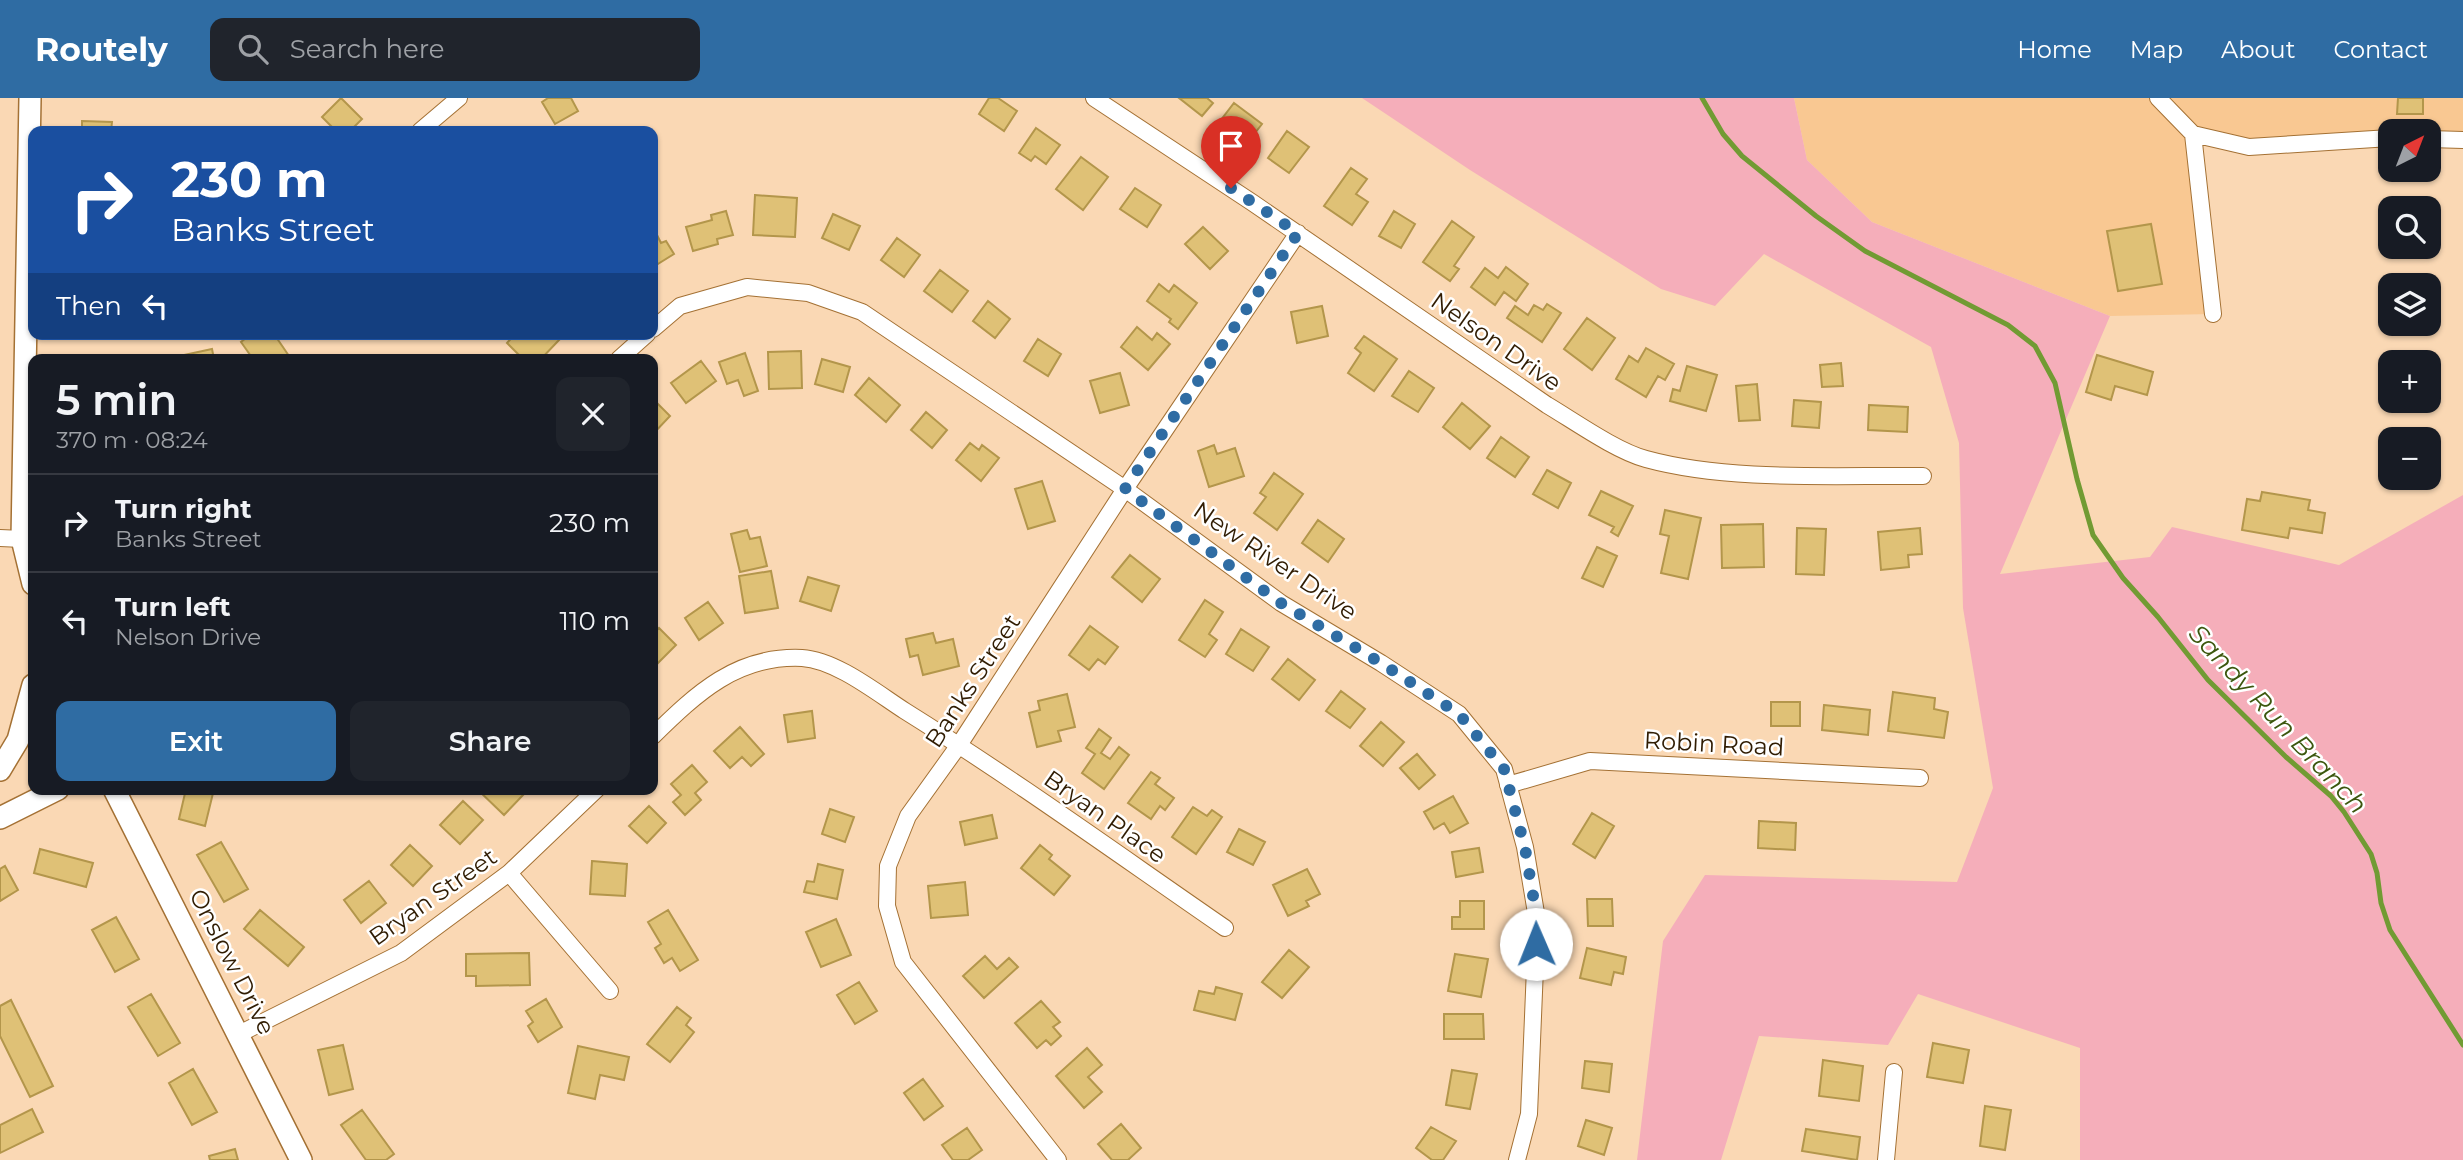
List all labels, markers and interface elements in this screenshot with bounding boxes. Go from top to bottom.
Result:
search box [210,18,700,81]
text: Routely [35,29,168,69]
icon: search [234,30,272,68]
text: Search here [290,33,445,65]
text: Home [2017,35,2092,64]
text: Map [2130,35,2183,64]
text: About [2221,35,2295,64]
text: Contact [2333,35,2428,64]
pin [1201,116,1261,188]
north arrow [2378,119,2441,182]
map controls [2378,119,2441,490]
icon: arrive [1212,127,1250,165]
text: 230 m [171,150,327,209]
icon: right [56,154,147,245]
button: search [2378,196,2441,259]
text: Banks Street [171,210,375,249]
button: layers [2378,273,2441,336]
street label: Nelson Drive [1425,286,1567,397]
icon: left [136,287,174,325]
text: Then [56,290,122,322]
button: + [2378,350,2441,413]
text: 5 min [56,374,177,426]
button: close [556,377,630,451]
text: 370 m · 08:24 [56,426,208,454]
button: − [2378,427,2441,490]
text: Turn right [115,493,251,525]
street label: New River Drive [1188,495,1363,626]
icon: right [56,504,94,542]
text: 230 m [549,507,630,539]
text: Banks Street [115,525,262,553]
text: Turn left [115,591,231,623]
icon: left [56,602,94,640]
text: 110 m [560,605,630,637]
street label: Banks Street [919,608,1027,753]
water label: Sandy Run Branch [2182,618,2374,820]
text: Nelson Drive [115,623,261,651]
button: Exit [56,701,336,781]
button: Share [350,701,630,781]
street label: Robin Road [1643,725,1785,762]
street label: Bryan Place [1039,764,1172,869]
street label: Bryan Street [363,842,502,951]
street label: Onslow Drive [183,884,282,1039]
position arrow [1499,907,1573,981]

